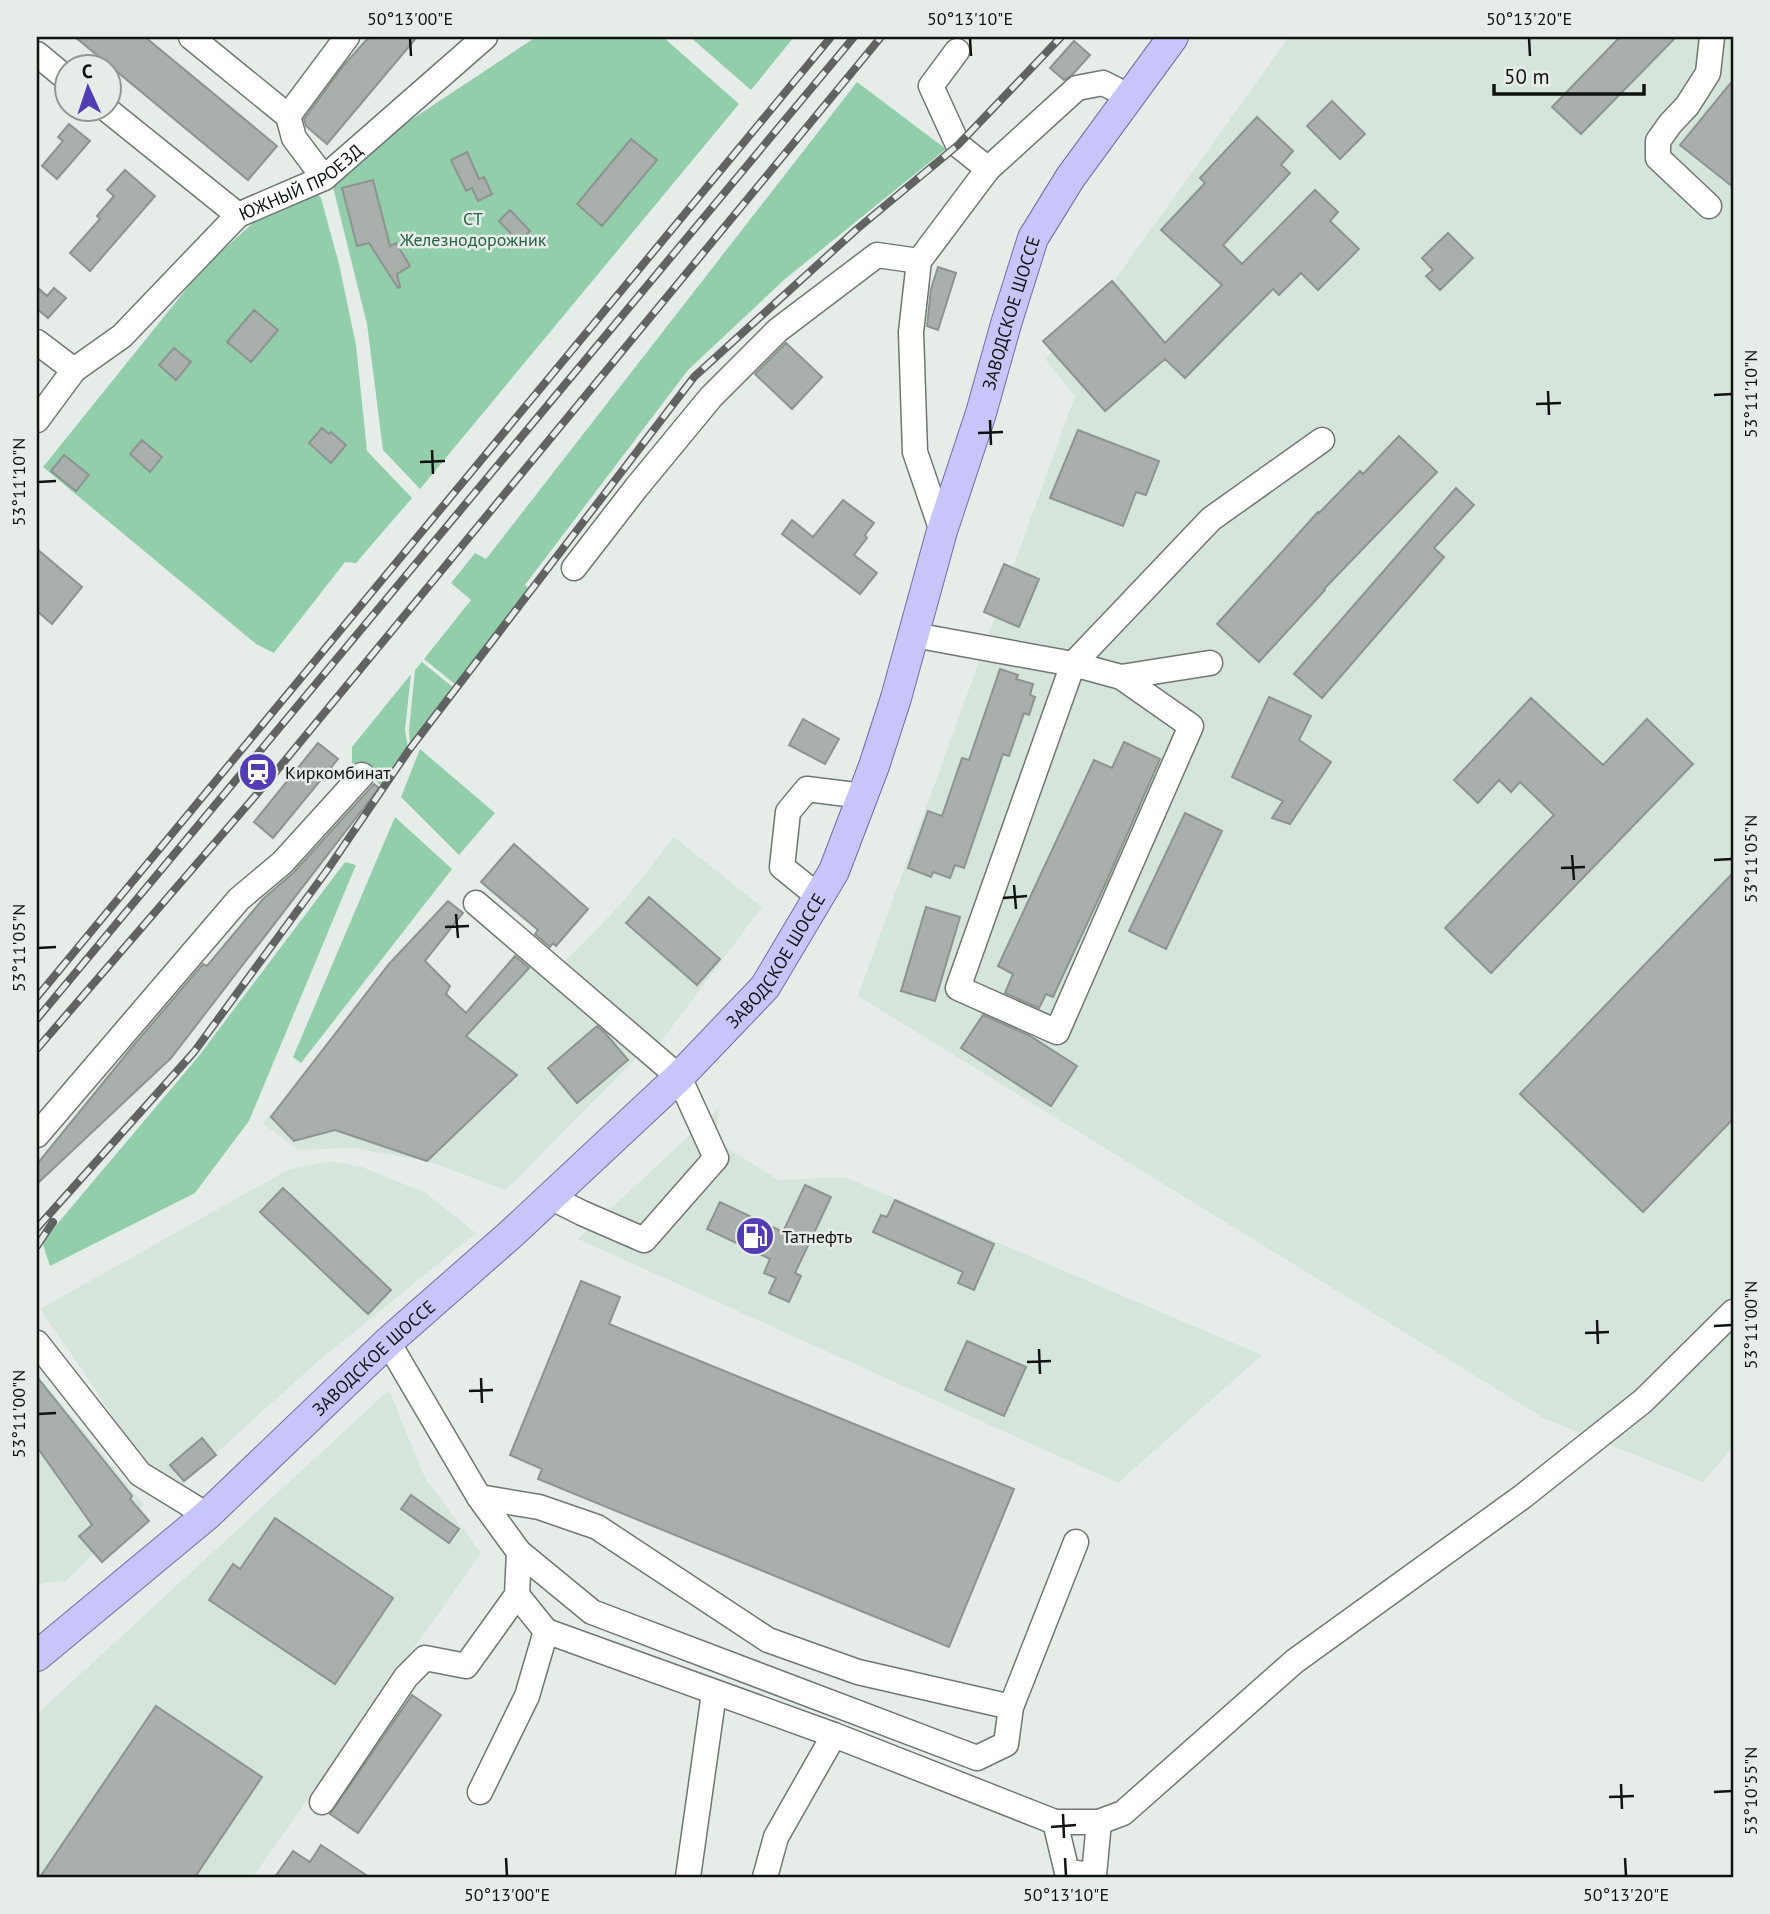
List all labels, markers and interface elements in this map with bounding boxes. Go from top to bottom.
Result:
text: 50°13'00"E [367,7,453,30]
text: 50°13'10"E [927,7,1013,30]
text: 50°13'20"E [1486,7,1572,30]
north arrow [52,52,122,122]
scale bar [1494,52,1644,96]
text: С [81,59,93,83]
text: 50 m [1504,63,1550,90]
street label: ЮЖНЫЙ ПРОЕЗД [235,138,367,225]
park label: СТ Железнодорожник [399,207,547,251]
street label: ЗАВОДСКОЕ ШОССЕ [977,233,1044,393]
text: 53°11'10"N [1739,350,1762,438]
text: 53°11'10"N [7,438,30,526]
station icon: Киркомбинат [237,751,279,793]
place label: Киркомбинат [285,761,391,784]
text: 53°11'05"N [1739,815,1762,903]
street label: ЗАВОДСКОЕ ШОССЕ [721,889,830,1033]
text: 53°11'05"N [7,904,30,992]
fuel station icon: Татнефть [734,1215,776,1257]
place label: Татнефть [782,1225,852,1248]
text: 53°11'00"N [1739,1281,1762,1369]
street label: ЗАВОДСКОЕ ШОССЕ [307,1295,440,1420]
text: 53°11'00"N [7,1370,30,1458]
text: 53°10'55"N [1739,1747,1762,1835]
text: 50°13'00"E [464,1883,550,1906]
text: 50°13'10"E [1023,1883,1109,1906]
text: 50°13'20"E [1583,1883,1669,1906]

